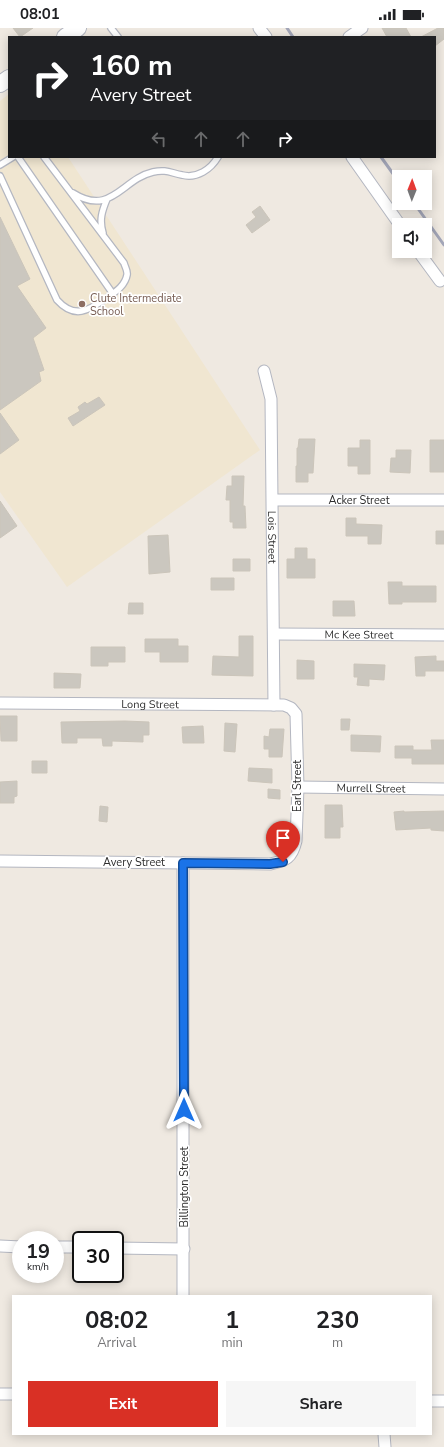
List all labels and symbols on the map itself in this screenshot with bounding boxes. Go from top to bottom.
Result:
north arrow [392,170,432,210]
place label: Clute Intermediate School [90,291,182,319]
marker: Clute Intermediate School [77,299,87,309]
street label: Acker Street [328,493,390,508]
street label: Lois Street [264,511,280,564]
street label: Mc Kee Street [325,627,394,643]
street label: Long Street [121,697,179,712]
street label: Earl Street [290,760,305,812]
street label: Murrell Street [337,781,406,796]
pin [266,821,300,862]
street label: Avery Street [103,855,165,870]
position arrow [163,1089,205,1131]
street label: Billington Street [177,1146,192,1227]
speed limit sign: 30 [72,1231,124,1283]

